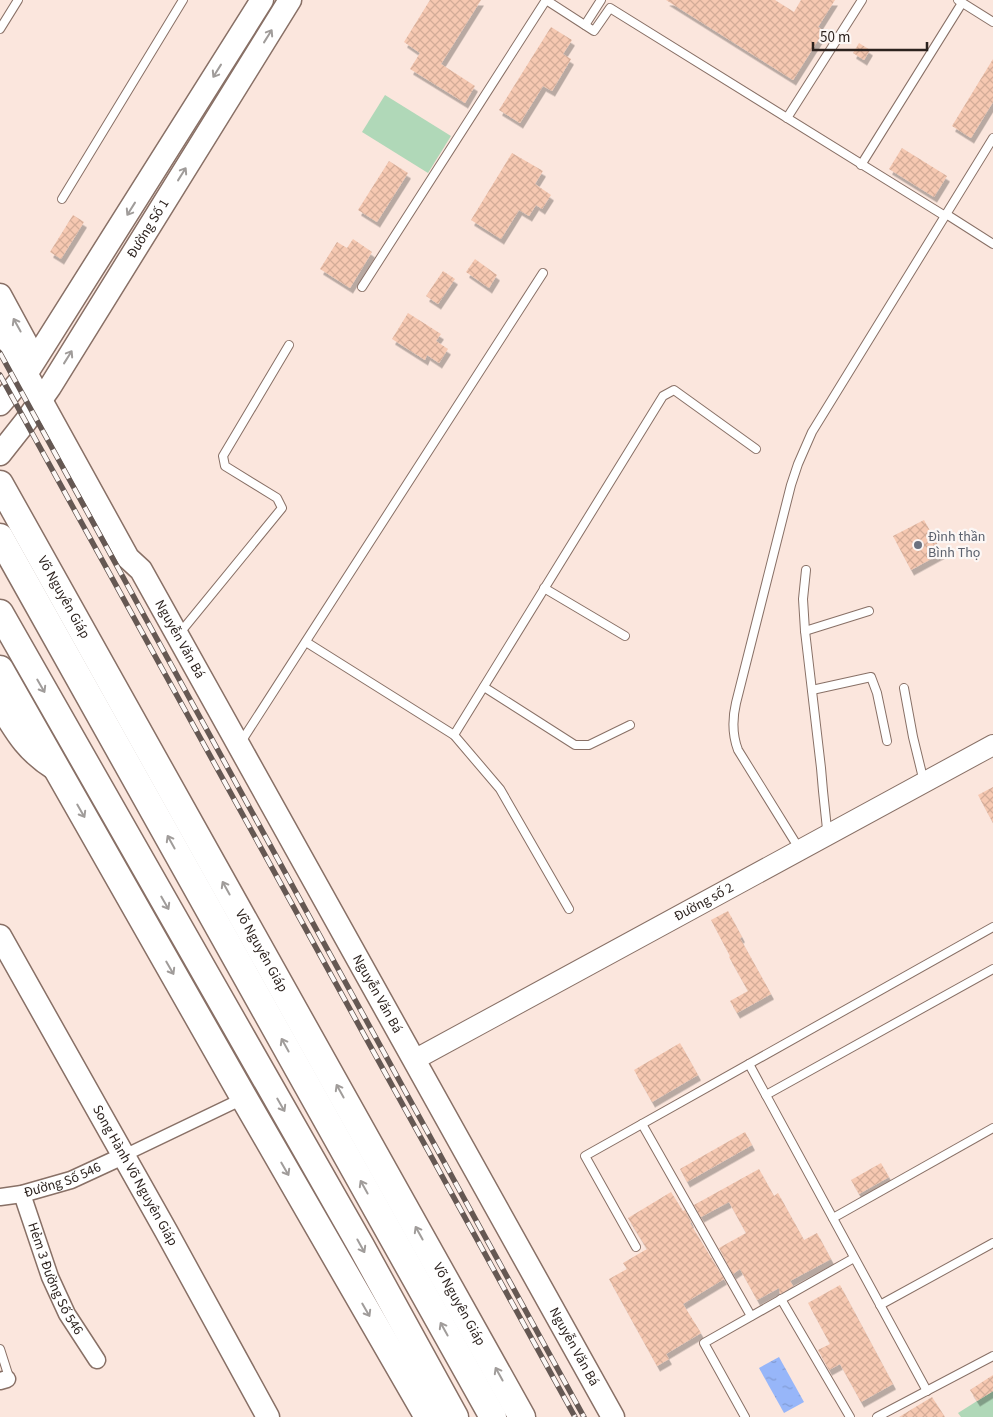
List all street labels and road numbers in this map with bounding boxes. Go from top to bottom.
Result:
street label: Đường Số 1 [122,195,174,262]
street label: Võ Nguyên Giáp [32,552,95,643]
street label: Nguyễn Văn Bá [150,596,210,682]
street label: Đường số 2 [671,878,737,927]
street label: Võ Nguyên Giáp [230,906,293,996]
street label: Nguyễn Văn Bá [347,951,407,1037]
street label: Song Hành Võ Nguyên Giáp [87,1101,183,1250]
street label: Đường Số 546 [22,1157,104,1203]
street label: Hẻm 3 Đường Số 546 [22,1220,88,1339]
street label: Võ Nguyên Giáp [428,1259,490,1350]
street label: Nguyễn Văn Bá [544,1304,604,1390]

